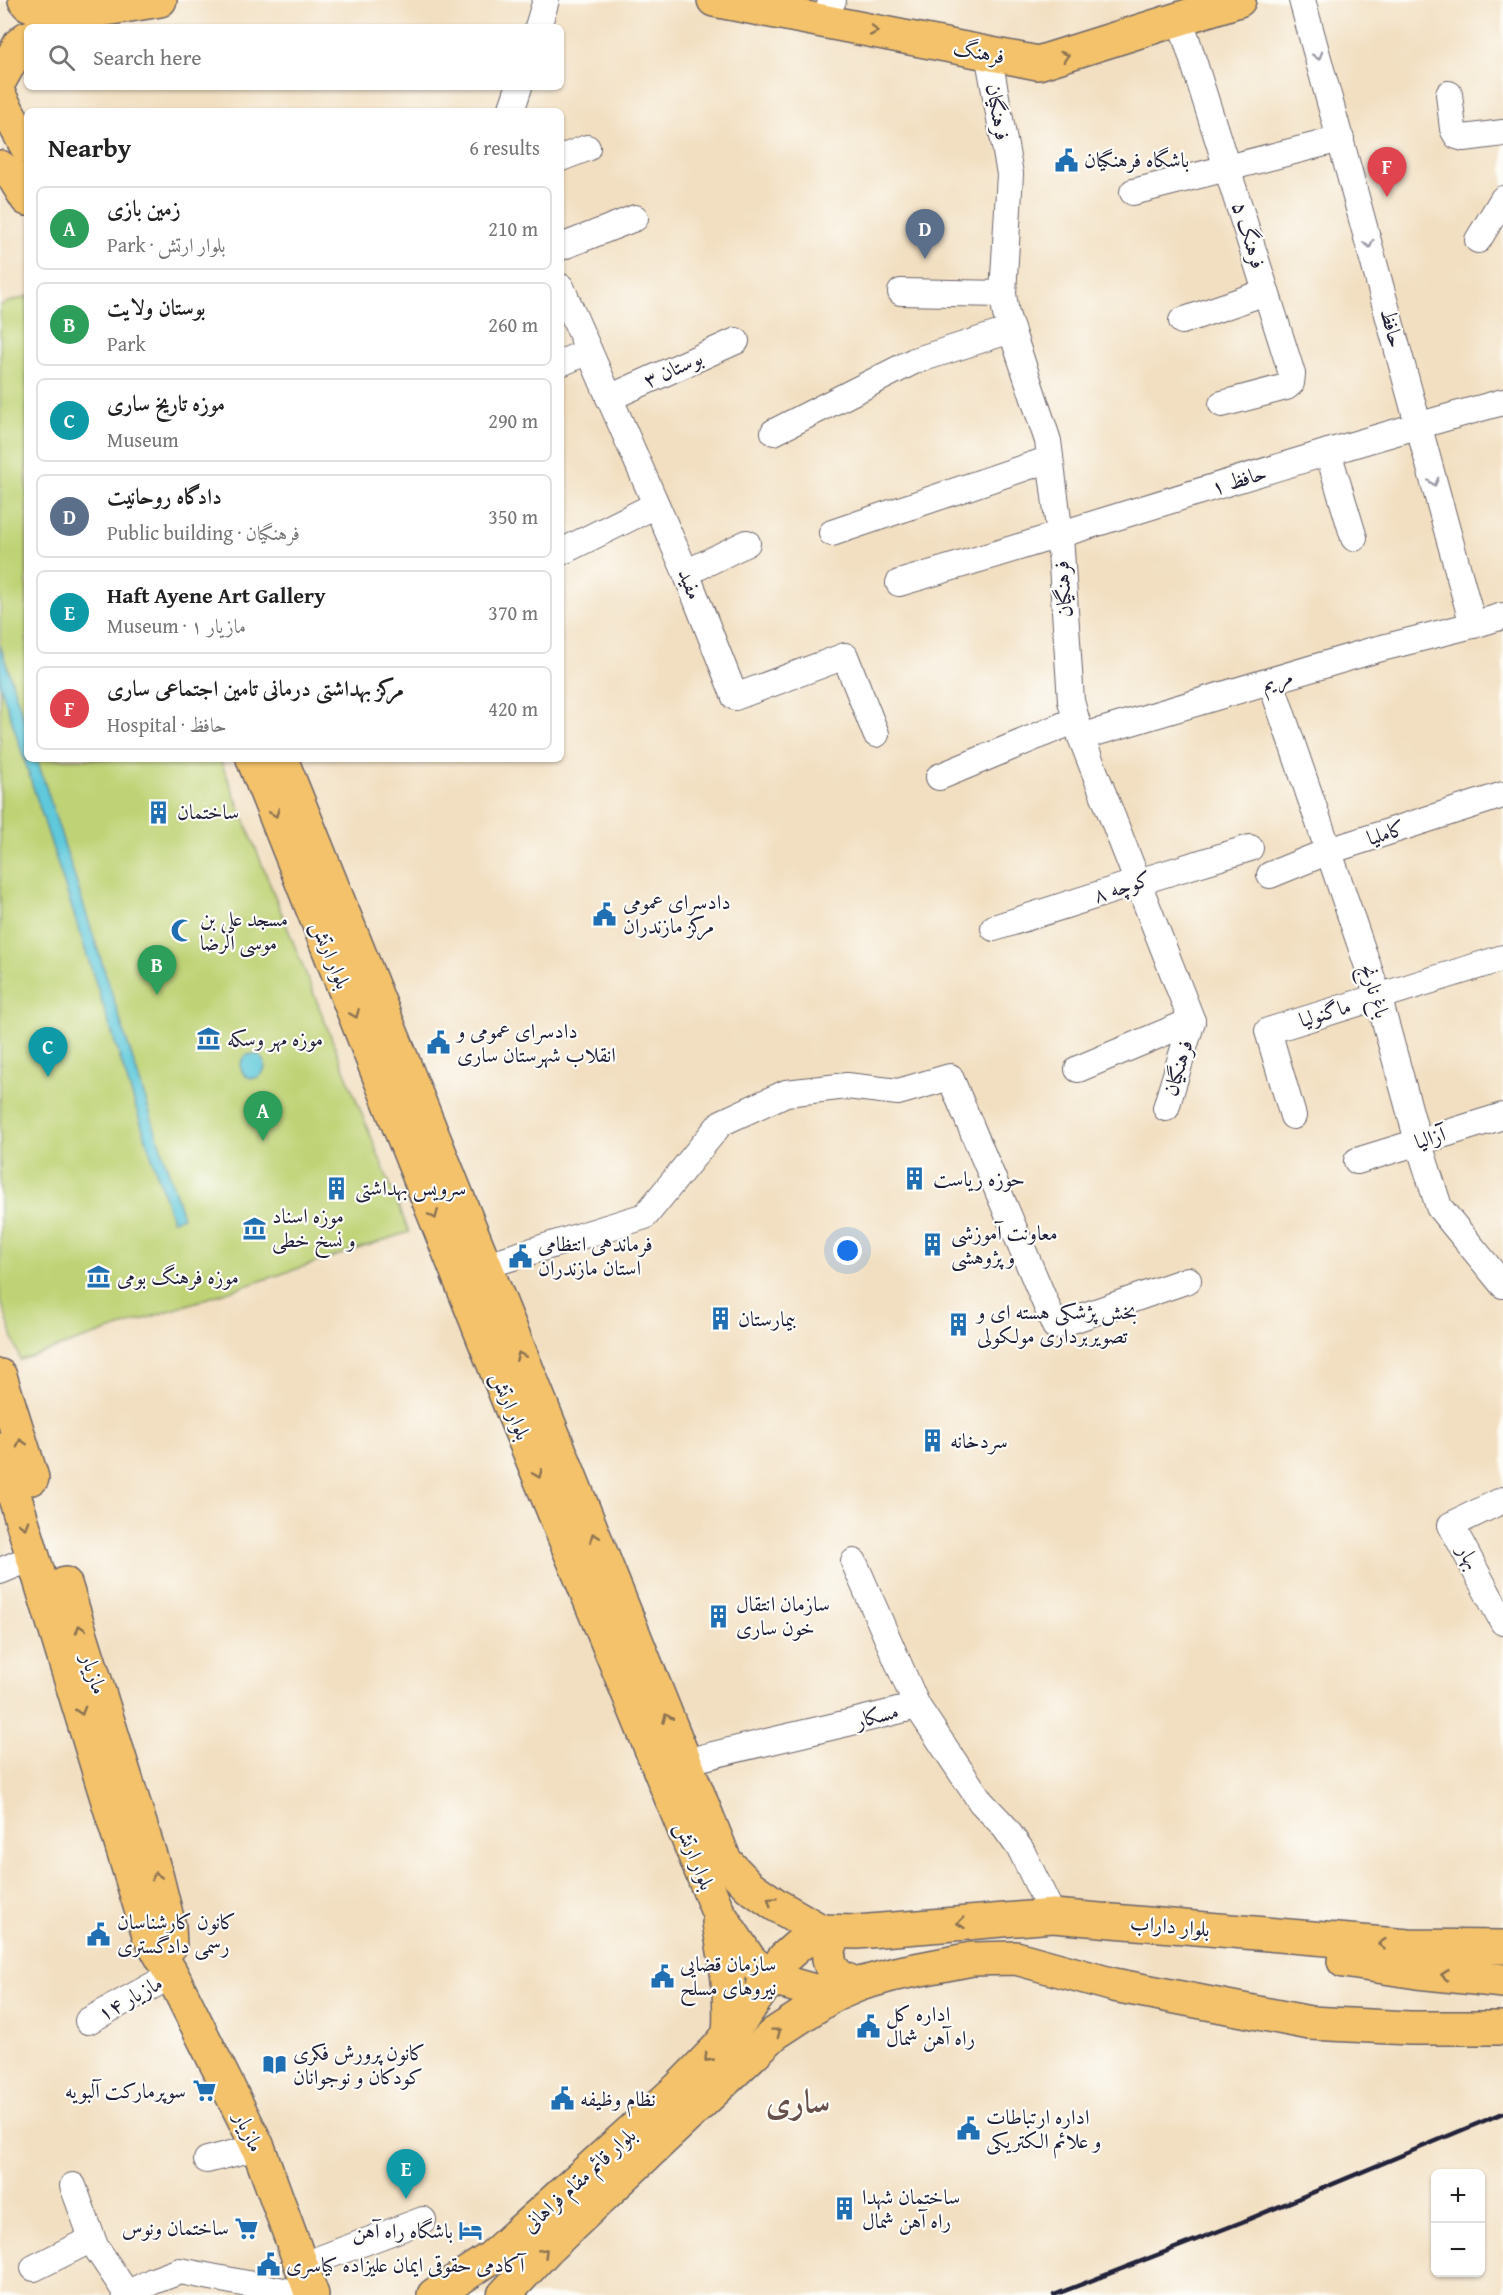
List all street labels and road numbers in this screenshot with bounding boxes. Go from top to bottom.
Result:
street label: فرهنگ [951,31,1007,72]
street label: فرهنگیان [978,81,1019,143]
street label: فرهنگ ۵ [1225,197,1274,272]
street label: حافظ [1372,305,1413,351]
street label: بوستان ۳ [638,342,707,395]
street label: حافظ ۱ [1207,456,1270,503]
street label: فرهنگیان [1045,559,1080,619]
street label: مفید [670,564,711,604]
street label: مریم [1257,660,1297,702]
street label: کاملیا [1363,812,1409,853]
street label: کوچه ۸ [1089,863,1155,910]
street label: بلوار ارتش [304,916,359,994]
street label: باغ نارنج [1350,960,1398,1023]
street label: ماگنولیا [1295,990,1355,1035]
street label: فرهنگیان [1154,1036,1201,1100]
street label: آزالیا [1410,1117,1452,1157]
street label: بلوار ارتش [484,1367,539,1445]
street label: بهار [1449,1537,1489,1575]
street label: مازیار [73,1648,116,1698]
street label: مسکار [850,1695,902,1737]
street label: بلوار ارتش [668,1817,723,1895]
street label: بلوار داراب [1129,1907,1211,1944]
street label: مازیار ۱۴ [91,1967,168,2028]
street label: مازیار [226,2105,272,2157]
street label: بلوار قائم مقام فراهانی [515,2120,645,2242]

